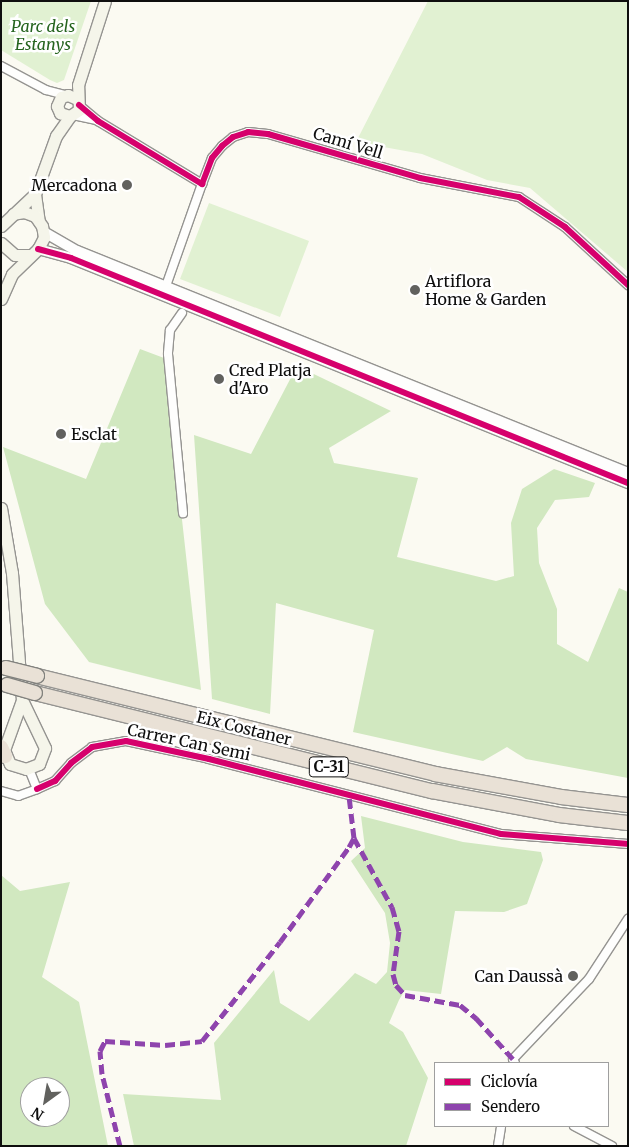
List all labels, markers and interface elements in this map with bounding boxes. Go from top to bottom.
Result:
park label: Parc dels Estanys [11,16,75,54]
street label: Camí Vell [311,123,385,163]
place label: Mercadona [31,175,117,195]
marker: Mercadona [121,179,133,191]
place label: Artiflora Home & Garden [425,271,546,309]
marker: Artiflora Home & Garden [409,284,421,296]
place label: Cred Platja d'Aro [229,360,311,398]
marker: Cred Platja d'Aro [213,373,225,385]
place label: Esclat [71,424,117,444]
marker: Esclat [55,428,67,440]
street label: Eix Costaner [195,707,293,749]
street label: Carrer Can Semi [126,720,252,764]
road number: C-31 [308,754,350,780]
place label: Can Daussà [475,966,563,986]
marker: Can Daussà [567,970,579,982]
legend [434,1062,609,1127]
text: Ciclovía [481,1072,538,1091]
north arrow [20,1077,70,1127]
text: Sendero [481,1097,540,1116]
text: N [28,1103,47,1124]

